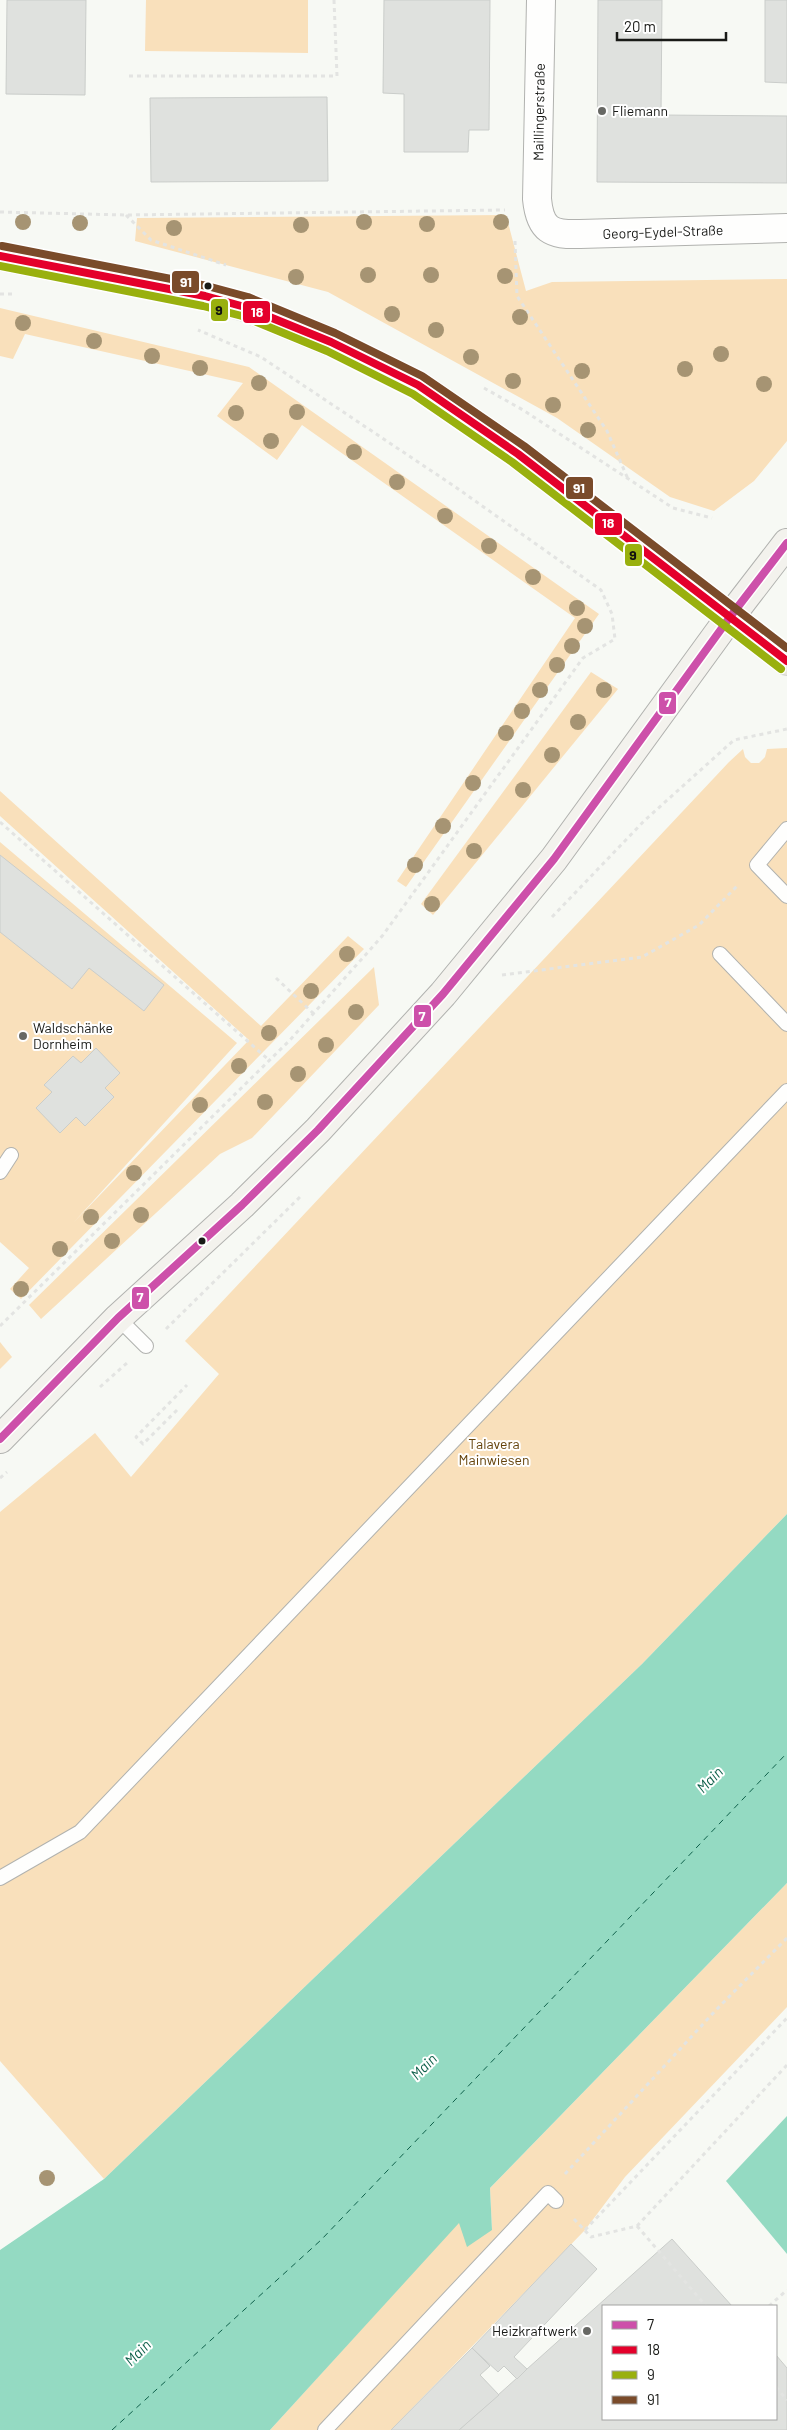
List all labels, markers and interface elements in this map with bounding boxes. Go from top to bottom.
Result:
scale bar [617,10,726,42]
text: 20 m [624,17,656,35]
street label: Maillingerstraße [529,63,548,161]
place label: Fliemann [612,102,668,119]
marker: Fliemann [596,105,608,117]
street label: Georg-Eydel-Straße [602,221,724,242]
line badge: 91 [171,270,200,294]
text: 91 [180,273,192,290]
unlabelled marker [203,281,213,291]
line badge: 9 [210,298,229,322]
line badge: 18 [242,300,271,324]
text: 9 [215,301,223,318]
text: 18 [251,303,264,320]
line badge: 91 [565,476,594,500]
text: 91 [573,479,585,496]
line badge: 18 [594,512,623,536]
text: 18 [602,514,615,531]
line badge: 9 [624,543,643,567]
text: 9 [629,546,637,563]
line badge: 7 [658,691,677,715]
text: 7 [665,693,672,710]
line badge: 7 [413,1004,432,1028]
text: 7 [419,1007,426,1024]
place label: Waldschänke Dornheim [33,1019,113,1052]
marker: Waldschänke Dornheim [17,1030,29,1042]
unlabelled marker [197,1236,207,1246]
line badge: 7 [131,1286,150,1310]
text: 7 [137,1288,144,1305]
park label: Talavera Mainwiesen [459,1435,529,1468]
water label: Main [692,1762,726,1796]
water label: Main [406,2049,440,2083]
legend [602,2305,777,2420]
text: 7 [647,2315,654,2333]
place label: Heizkraftwerk [492,2322,577,2339]
marker: Heizkraftwerk [581,2325,593,2337]
water label: Main [120,2335,154,2369]
text: 18 [647,2340,660,2358]
text: 9 [647,2365,655,2383]
text: 91 [647,2390,660,2408]

